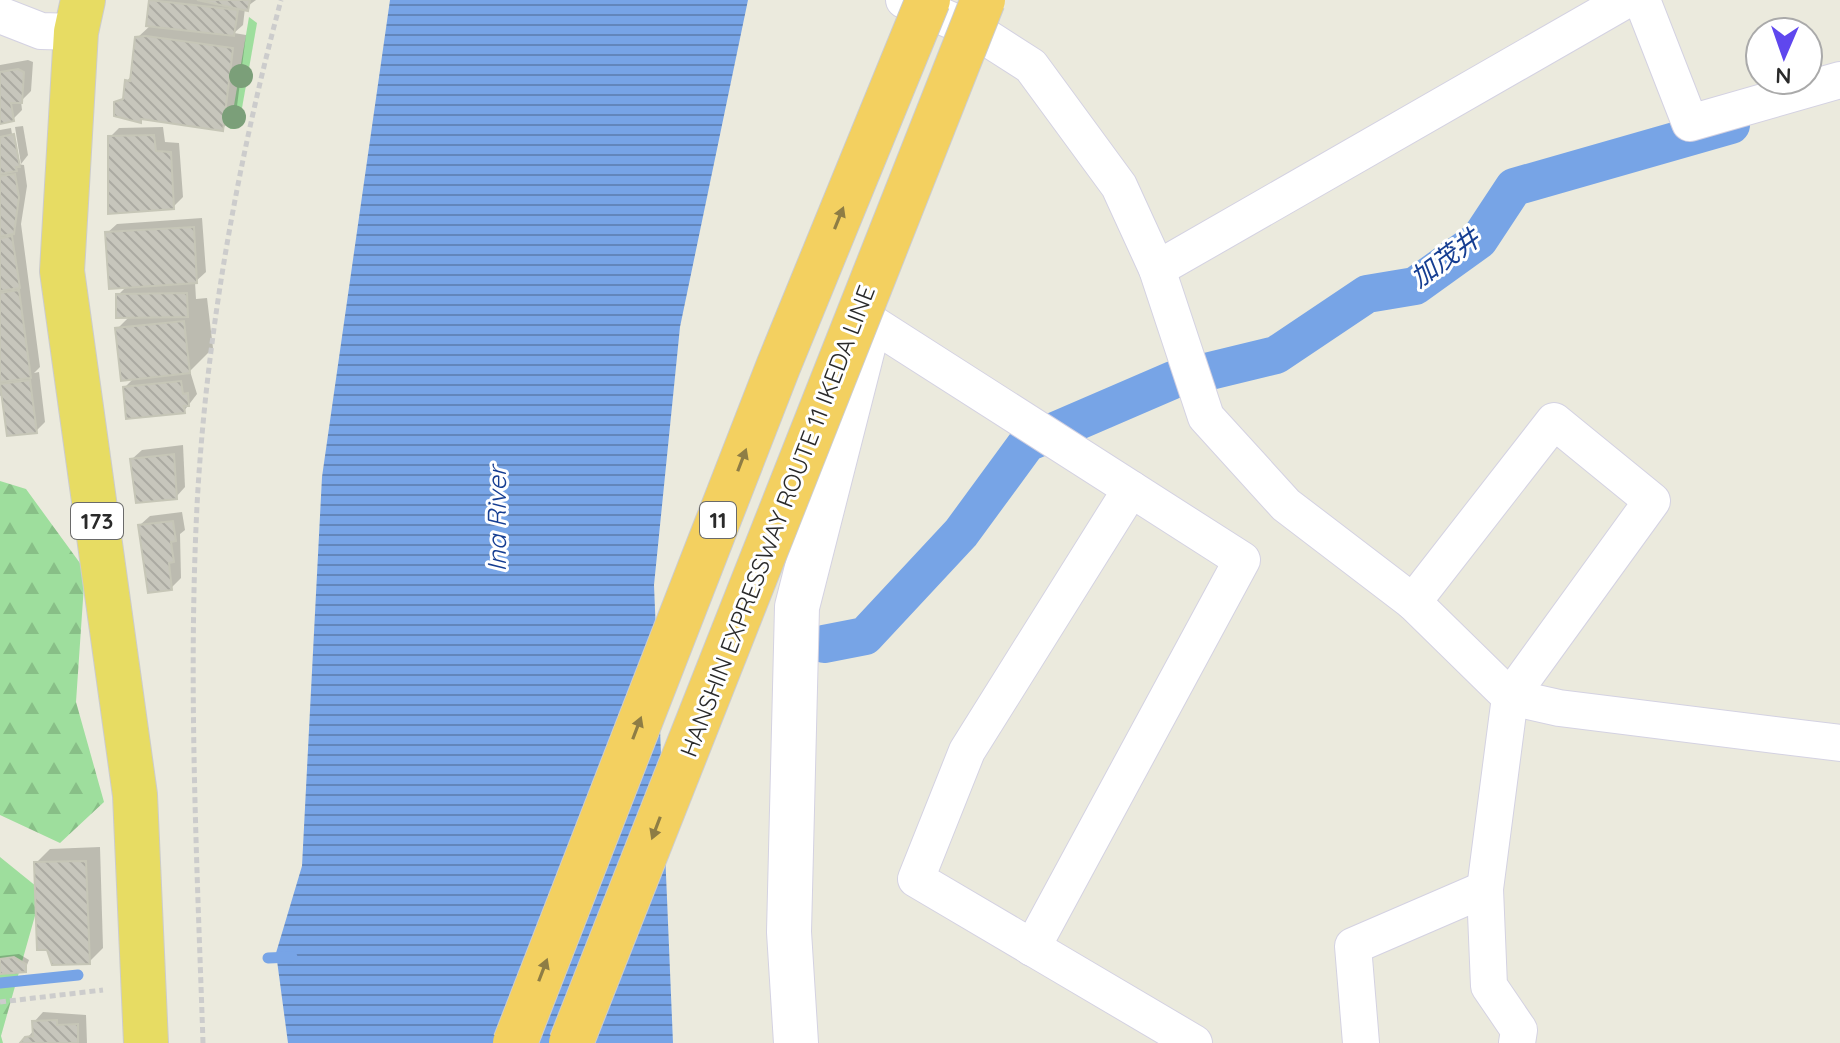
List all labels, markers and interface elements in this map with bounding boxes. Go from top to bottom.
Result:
north arrow [1744,16,1824,96]
text: N [1775,62,1792,90]
one-way arrow [832,206,845,230]
water label: 加茂井 [1404,221,1488,294]
street label: HANSHIN EXPRESSWAY ROUTE 11 IKEDA LINE [673,281,881,761]
one-way arrow [736,448,749,472]
water label: Ina River [480,463,513,572]
road number: 11 [700,502,736,538]
road number: 173 [71,503,123,539]
one-way arrow [631,716,644,740]
one-way arrow [649,816,662,840]
one-way arrow [537,958,550,982]

